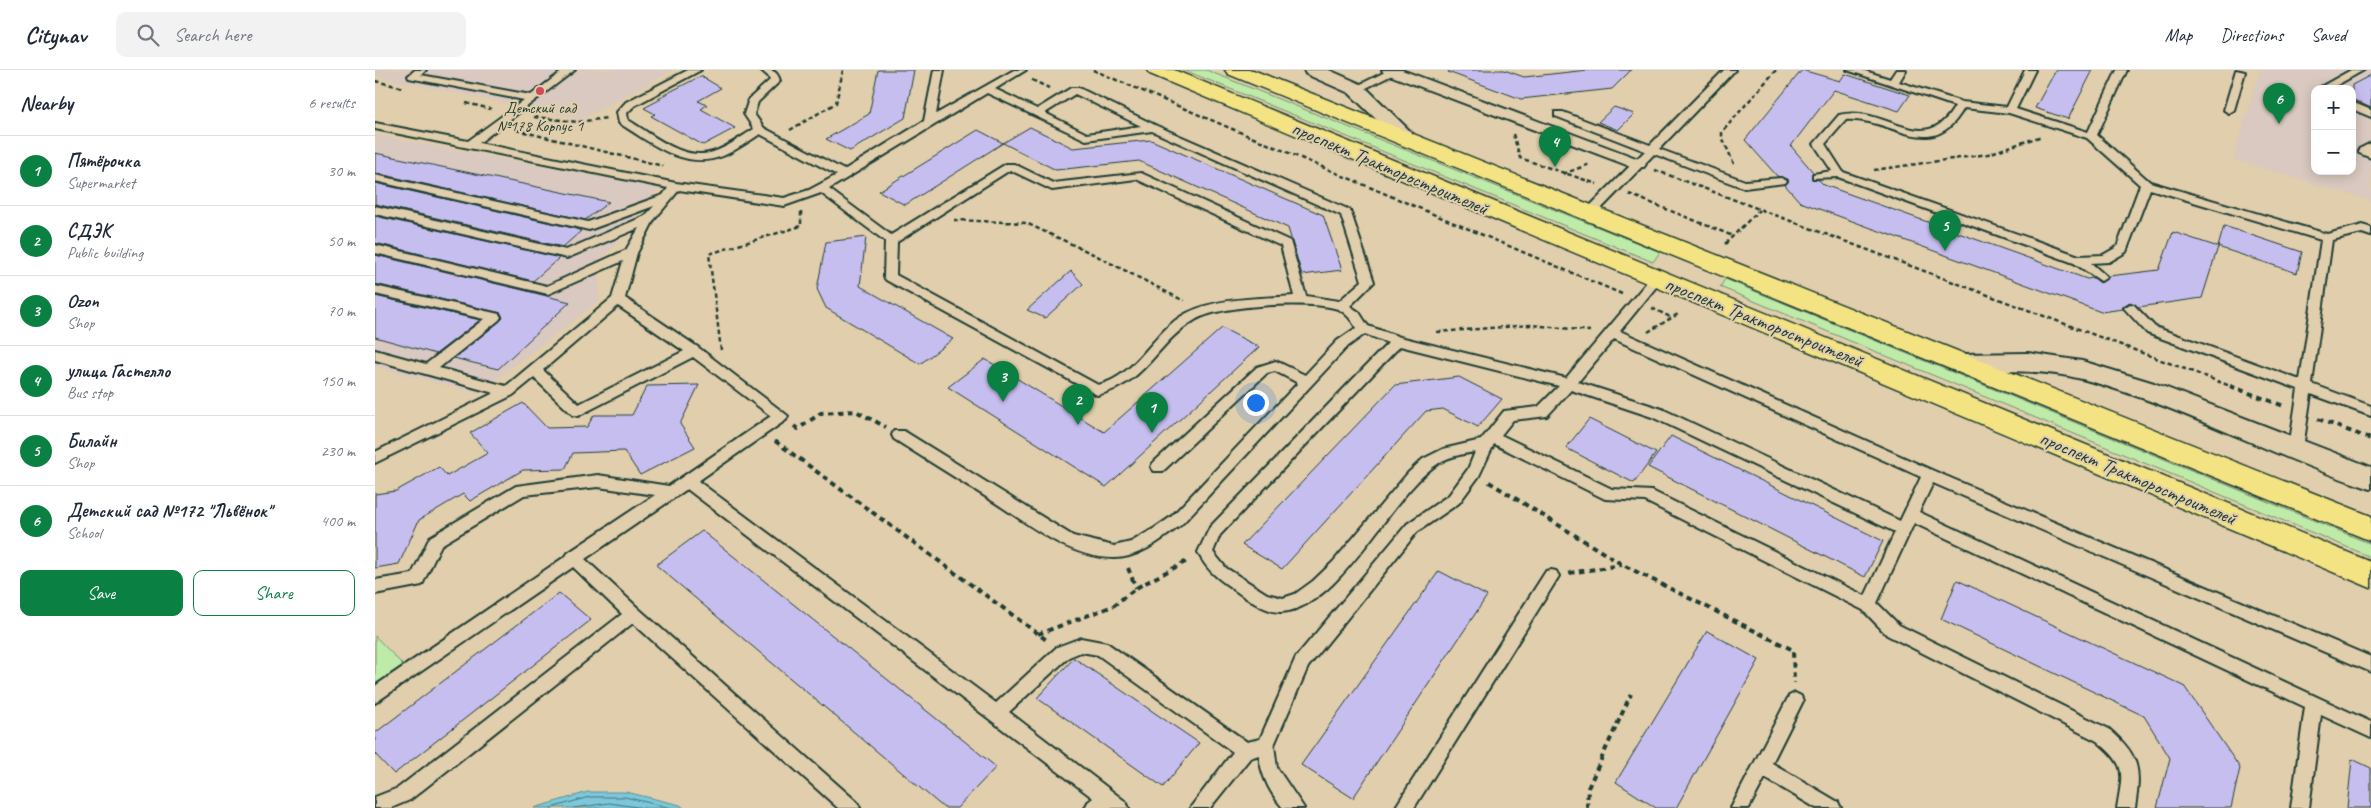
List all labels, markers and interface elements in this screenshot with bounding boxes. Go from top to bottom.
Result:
search box [116,12,466,57]
text: Citynav [25,20,86,50]
icon: search [134,21,162,49]
text: Search here [174,23,251,47]
text: Map [2165,24,2192,46]
text: Directions [2220,24,2283,46]
text: Saved [2311,24,2346,46]
pin: 6 [2263,83,2295,124]
marker: Детский сад №178 Корпус 1 [534,85,546,97]
map controls [2311,85,2356,175]
button: + [2311,85,2356,130]
text: Nearby [20,90,73,116]
text: 6 results [308,93,355,113]
place label: Детский сад №178 Корпус 1 [497,98,584,136]
street label: проспект Тракторостроителей [1288,115,1494,221]
pin: 4 [1539,126,1571,167]
button: − [2311,130,2356,175]
text: Пятёрочка [67,149,140,173]
text: 1 [32,161,40,181]
text: 30 m [328,161,355,181]
text: Supermarket [67,173,135,193]
pin: 5 [1929,210,1961,251]
text: СДЭК [67,219,111,243]
text: 2 [32,231,40,251]
text: 50 m [328,231,355,251]
text: Public building [67,243,143,263]
street label: проспект Тракторостроителей [1661,271,1868,374]
text: Ozon [67,289,99,313]
text: 3 [32,301,40,321]
text: 70 m [328,301,355,321]
text: Shop [67,313,94,333]
text: улица Гастелло [67,359,170,383]
pin: 3 [987,361,1019,402]
text: 4 [32,371,40,391]
text: 150 m [321,371,355,391]
text: Bus stop [67,383,113,403]
pin: 2 [1062,384,1094,425]
your location [1243,390,1269,416]
pin: 1 [1136,392,1168,433]
street label: проспект Тракторостроителей [2036,425,2242,531]
text: Билайн [67,429,117,453]
text: 5 [33,441,39,461]
text: 230 m [321,441,355,461]
text: Shop [67,453,94,473]
text: Детский сад №172 "Львёнок" [67,499,271,523]
text: 6 [32,511,40,531]
text: 400 m [321,511,355,531]
text: School [67,523,101,543]
button: Save [20,570,183,616]
button: Share [193,570,355,616]

